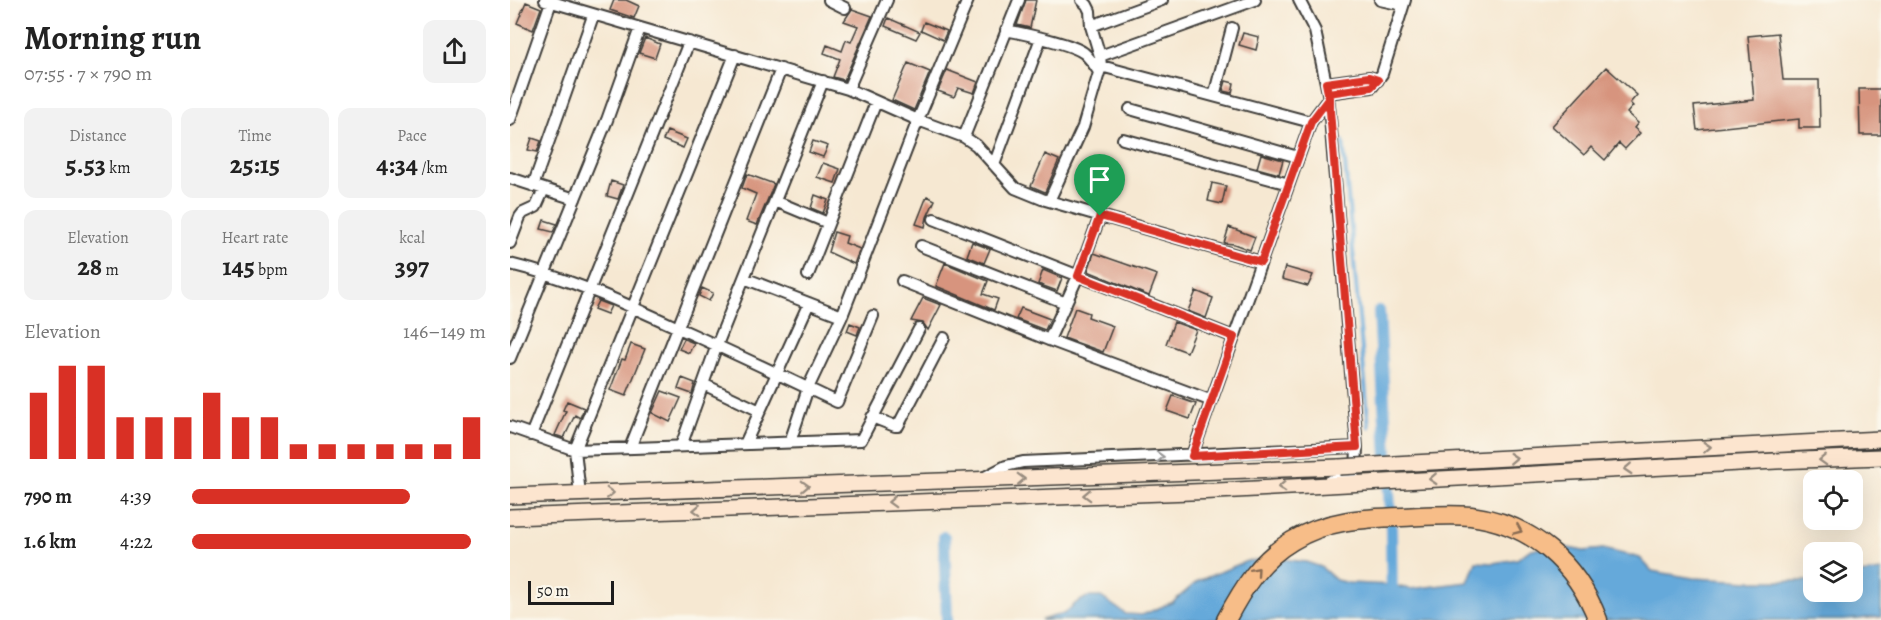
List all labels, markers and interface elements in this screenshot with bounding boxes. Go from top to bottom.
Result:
text: Morning run [24,15,201,60]
button: share [423,20,486,83]
text: 07:55 · 7 × 790 m [24,60,152,87]
text: Distance [69,125,127,147]
text: Time [238,125,272,147]
text: Pace [397,125,427,147]
text: 5.53 [66,147,106,182]
text: 25:15 [230,147,280,182]
text: 4:34 [376,147,418,182]
pin [1074,154,1125,216]
text: km [106,157,130,179]
text: /km [418,157,448,179]
icon: arrive [1083,163,1116,196]
text: Elevation [67,227,129,249]
text: Heart rate [222,227,288,249]
text: kcal [399,227,425,249]
text: 28 [77,249,102,284]
text: 145 [222,249,255,284]
text: 397 [395,249,429,284]
text: m [102,259,119,281]
text: bpm [255,259,288,281]
text: Elevation [24,318,101,345]
text: 146–149 m [403,318,486,345]
one-way arrow [1703,440,1712,453]
one-way arrow [1155,450,1164,463]
one-way arrow [1508,451,1517,464]
one-way arrow [1818,453,1827,466]
one-way arrow [1623,462,1632,475]
map controls [1803,470,1863,602]
button: locate [1803,470,1863,530]
one-way arrow [1017,472,1026,485]
one-way arrow [1429,473,1438,486]
one-way arrow [801,480,810,492]
one-way arrow [1277,480,1286,493]
text: 790 m [24,483,72,510]
text: 4:39 [120,483,151,510]
one-way arrow [606,486,615,499]
one-way arrow [1082,489,1091,502]
one-way arrow [887,496,896,509]
one-way arrow [693,503,702,516]
one-way arrow [1512,523,1523,535]
text: 1.6 km [24,528,77,555]
text: 4:22 [120,528,153,555]
button: layers [1803,542,1863,602]
one-way arrow [1249,567,1260,578]
scale bar [528,578,614,606]
text: 50 m [537,580,569,602]

